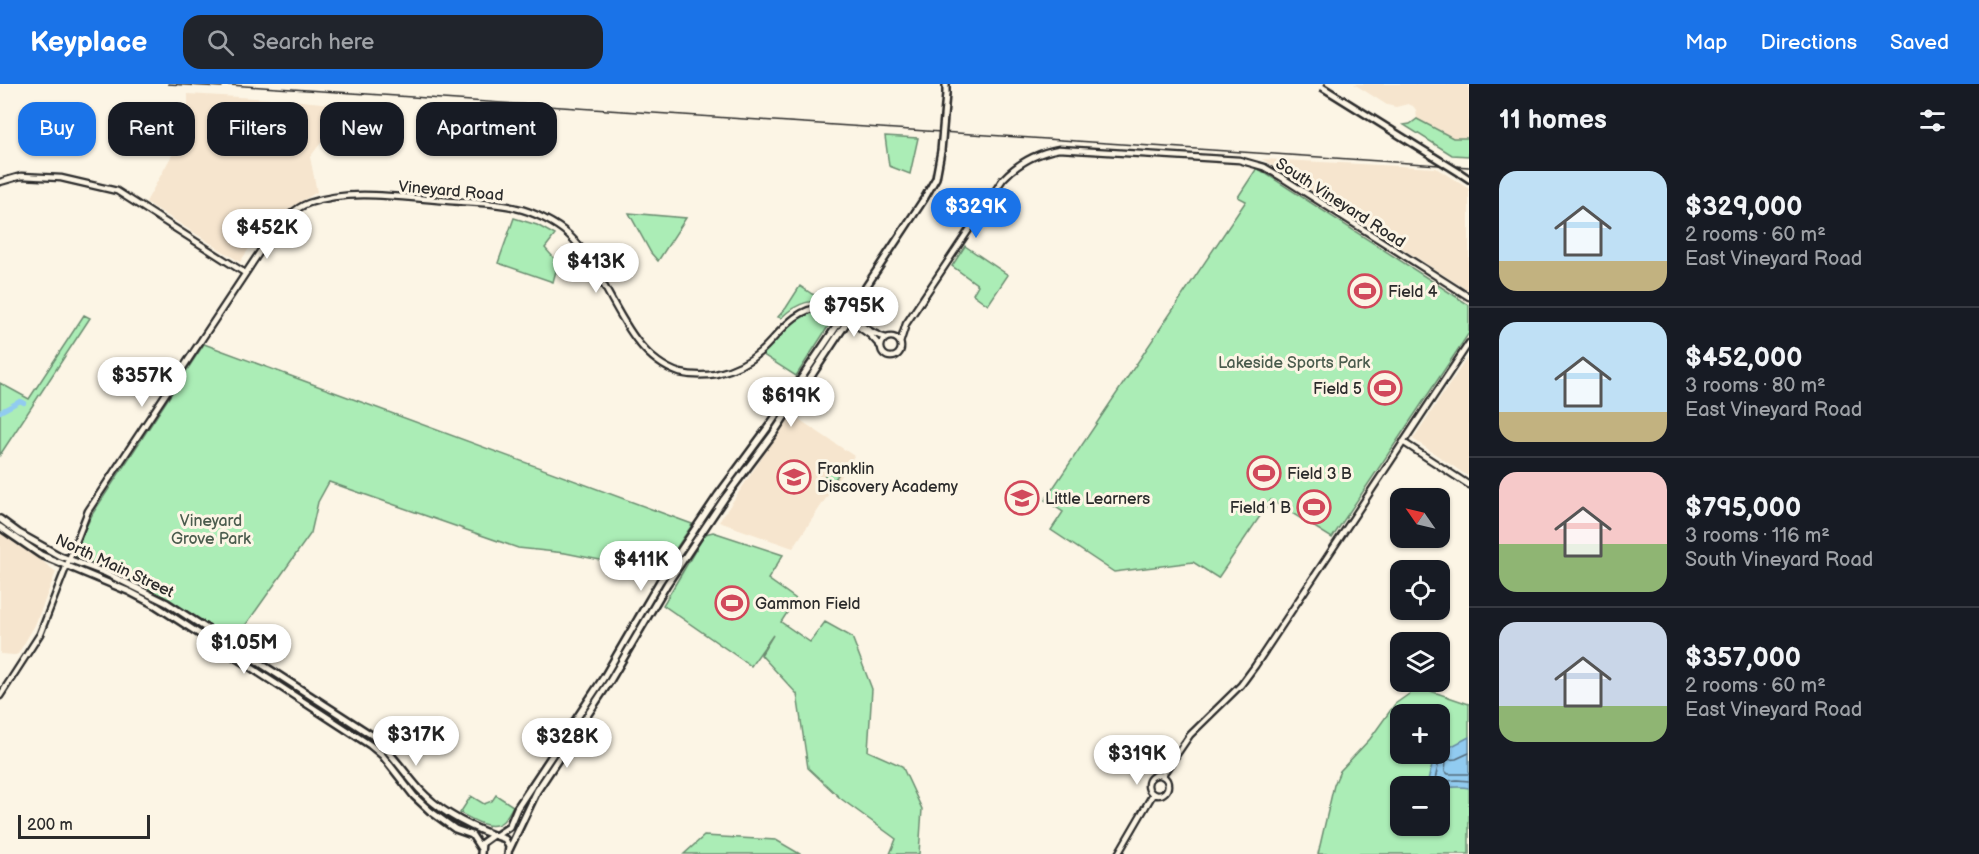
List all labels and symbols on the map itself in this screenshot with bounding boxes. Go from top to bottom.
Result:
street label: South Vineyard Road [1272,154,1409,252]
street label: Vineyard Road [397,177,504,206]
pin: $329K [934,188,1018,239]
pin: $452K [225,209,309,260]
pin: $413K [554,243,638,294]
sports icon: Field 4 [1347,273,1383,309]
place label: Field 4 [1388,283,1438,302]
pin: $795K [812,287,896,338]
park label: Lakeside Sports Park [1218,354,1370,373]
pin: $357K [100,357,184,408]
sports icon: Field 5 [1367,370,1403,406]
pin: $619K [749,377,833,428]
place label: Field 5 [1313,380,1362,399]
sports icon: Field 3 B [1246,455,1282,491]
school or university icon: Franklin Discovery Academy [776,459,812,495]
place label: Franklin Discovery Academy [817,460,959,497]
place label: Field 3 B [1287,465,1352,484]
school or university icon: Little Learners [1004,480,1040,516]
north arrow [1390,488,1450,548]
sports icon: Field 1 B [1296,489,1332,525]
place label: Little Learners [1045,490,1150,509]
place label: Field 1 B [1230,499,1291,518]
park label: Vineyard Grove Park [171,512,251,549]
street label: North Main Street [52,531,177,602]
pin: $411K [599,541,683,592]
sports icon: Gammon Field [714,585,750,621]
place label: Gammon Field [755,595,860,614]
pin: $1.05M [195,624,293,675]
pin: $317K [374,716,458,767]
pin: $328K [525,718,609,769]
pin: $319K [1095,735,1179,786]
scale bar [18,812,150,840]

